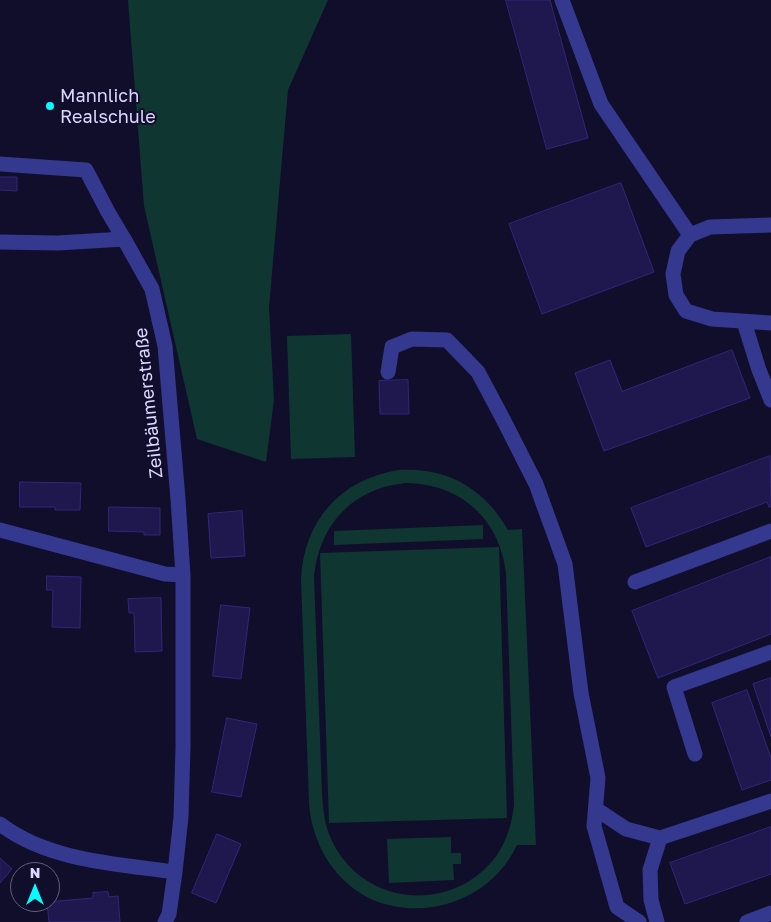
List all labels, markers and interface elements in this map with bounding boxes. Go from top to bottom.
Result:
place label: Mannlich Realschule [60,85,156,128]
marker: Mannlich Realschule [44,100,56,112]
street label: Zeilbäumerstraße [130,326,168,480]
north arrow [10,862,60,912]
text: N [30,864,40,881]

